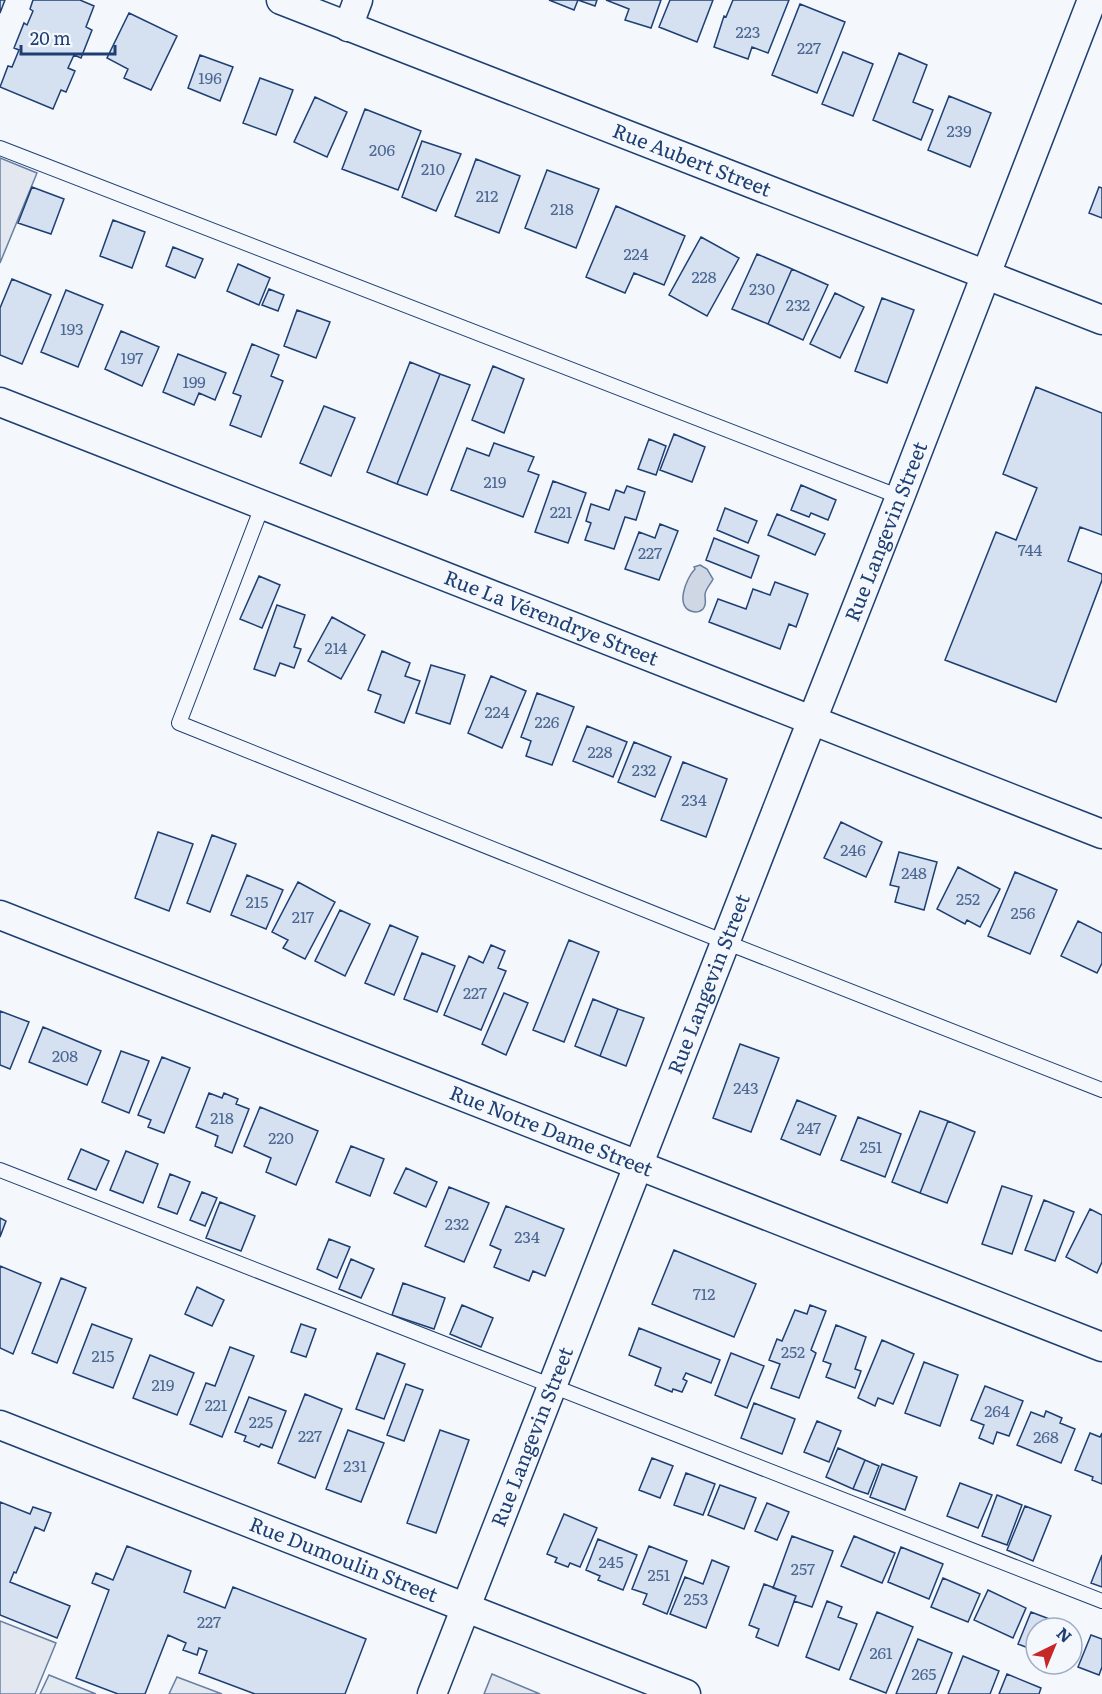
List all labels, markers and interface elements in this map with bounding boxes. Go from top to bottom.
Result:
scale bar [21,18,116,56]
house number: 223 [736,19,760,43]
text: 20 m [30,24,71,51]
house number: 227 [797,35,821,59]
house number: 196 [198,65,222,89]
street label: Rue Aubert Street [609,114,776,203]
house number: 239 [946,118,972,142]
house number: 206 [369,137,395,161]
house number: 210 [421,156,445,180]
house number: 212 [476,183,498,207]
house number: 218 [550,196,574,220]
house number: 224 [623,241,649,265]
house number: 228 [691,264,717,288]
house number: 230 [749,276,775,300]
house number: 232 [786,292,810,316]
house number: 193 [60,316,84,340]
house number: 197 [121,345,143,369]
house number: 199 [182,369,206,393]
street label: Rue Langevin Street [835,436,933,625]
house number: 219 [484,469,507,493]
house number: 221 [550,499,573,523]
house number: 744 [1018,537,1042,561]
house number: 227 [638,540,662,564]
street label: Rue La Vérendrye Street [440,561,664,672]
house number: 214 [325,635,348,659]
house number: 224 [484,699,510,723]
house number: 226 [535,709,560,733]
house number: 228 [587,739,613,763]
house number: 232 [632,757,656,781]
house number: 234 [681,787,707,811]
house number: 246 [840,837,866,861]
house number: 248 [901,860,927,884]
house number: 252 [956,886,980,910]
house number: 215 [246,889,268,913]
street label: Rue Langevin Street [658,889,756,1078]
house number: 256 [1011,900,1036,924]
house number: 217 [292,904,314,928]
house number: 227 [463,980,487,1004]
house number: 208 [52,1043,78,1067]
house number: 243 [733,1075,759,1099]
street label: Rue Notre Dame Street [446,1076,658,1183]
house number: 218 [210,1105,234,1129]
house number: 247 [797,1115,821,1139]
house number: 220 [268,1125,294,1149]
house number: 251 [860,1134,883,1158]
house number: 232 [445,1211,469,1235]
house number: 234 [514,1224,540,1248]
house number: 712 [693,1281,715,1305]
house number: 252 [781,1339,805,1363]
street label: Rue Langevin Street [482,1342,579,1531]
house number: 215 [92,1343,114,1367]
house number: 219 [152,1372,175,1396]
house number: 221 [205,1392,228,1416]
house number: 264 [984,1398,1010,1422]
house number: 225 [249,1409,273,1433]
house number: 227 [298,1423,322,1447]
house number: 268 [1033,1424,1059,1448]
house number: 231 [343,1453,367,1477]
street label: Rue Dumoulin Street [246,1507,443,1608]
house number: 245 [598,1549,624,1573]
house number: 257 [791,1556,815,1580]
house number: 251 [648,1562,671,1586]
house number: 253 [684,1586,708,1610]
house number: 227 [197,1609,221,1633]
north arrow [1024,1616,1084,1676]
text: N [1052,1621,1078,1648]
house number: 261 [869,1640,893,1664]
house number: 265 [912,1661,936,1685]

